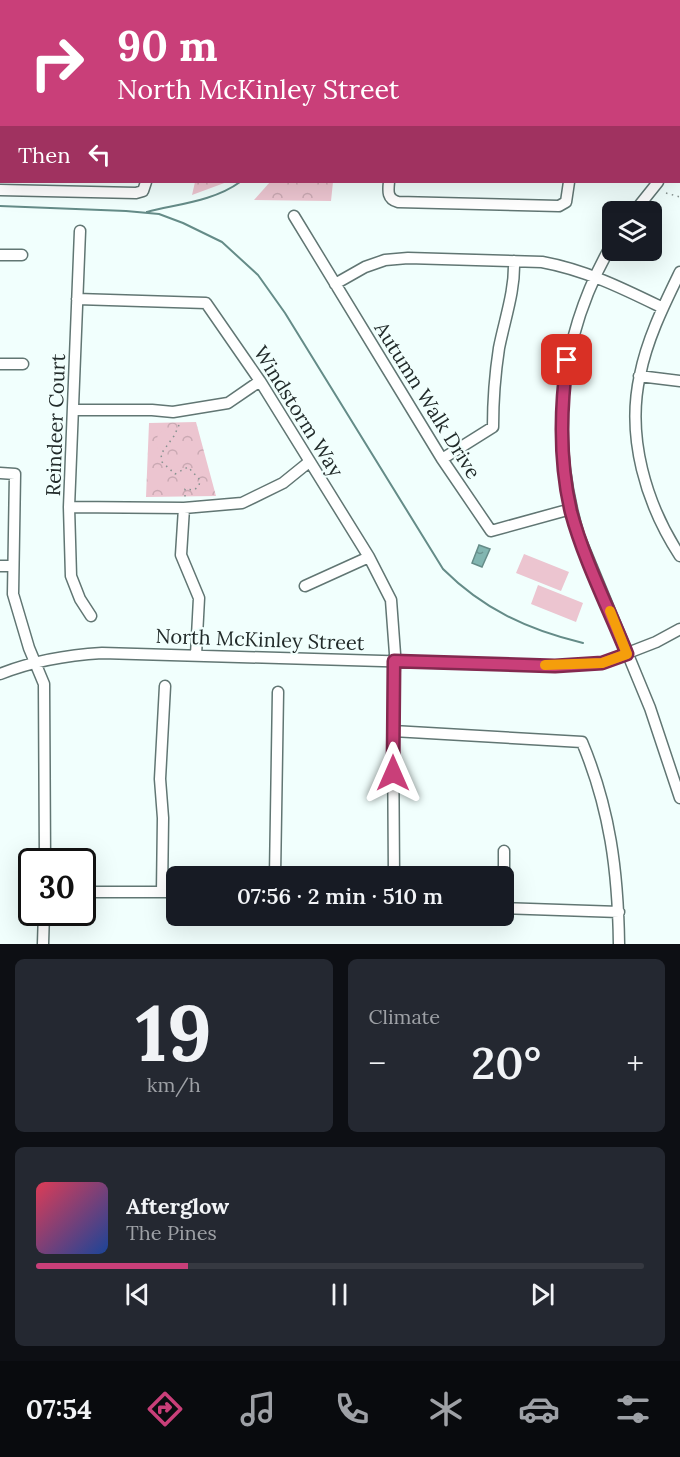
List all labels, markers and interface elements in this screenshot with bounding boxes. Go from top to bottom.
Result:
text: 90 m [117,19,218,73]
icon: right [18,24,96,102]
text: North McKinley Street [117,72,399,106]
icon: left [83,138,116,171]
text: Then [18,141,71,169]
map controls [602,201,662,261]
button: layers [602,201,662,261]
street label: Autumn Walk Drive [369,316,486,483]
pin [541,334,592,385]
street label: Windstorm Way [249,341,349,481]
icon: arrive [550,343,583,376]
street label: Reindeer Court [40,353,70,497]
street label: North McKinley Street [155,623,365,655]
position arrow [361,741,425,805]
speed limit sign: 30 [18,848,96,926]
text: 07:56 · 2 min · 510 m [237,882,443,910]
text: 19 [135,983,212,1082]
text: Climate [369,1004,440,1029]
text: 20° [471,1034,541,1091]
text: − [369,1042,386,1084]
text: + [626,1042,644,1084]
text: km/h [147,1072,201,1097]
text: Afterglow [126,1192,229,1220]
text: The Pines [126,1220,217,1245]
icon: previous [121,1278,154,1311]
icon: pause [323,1278,356,1311]
icon: next [526,1278,559,1311]
icon: directions [144,1388,186,1430]
icon: music [237,1388,279,1430]
icon: phone [331,1388,373,1430]
icon: climate [425,1388,467,1430]
icon: car [518,1388,560,1430]
icon: filters [612,1388,654,1430]
text: 07:54 [26,1392,92,1426]

